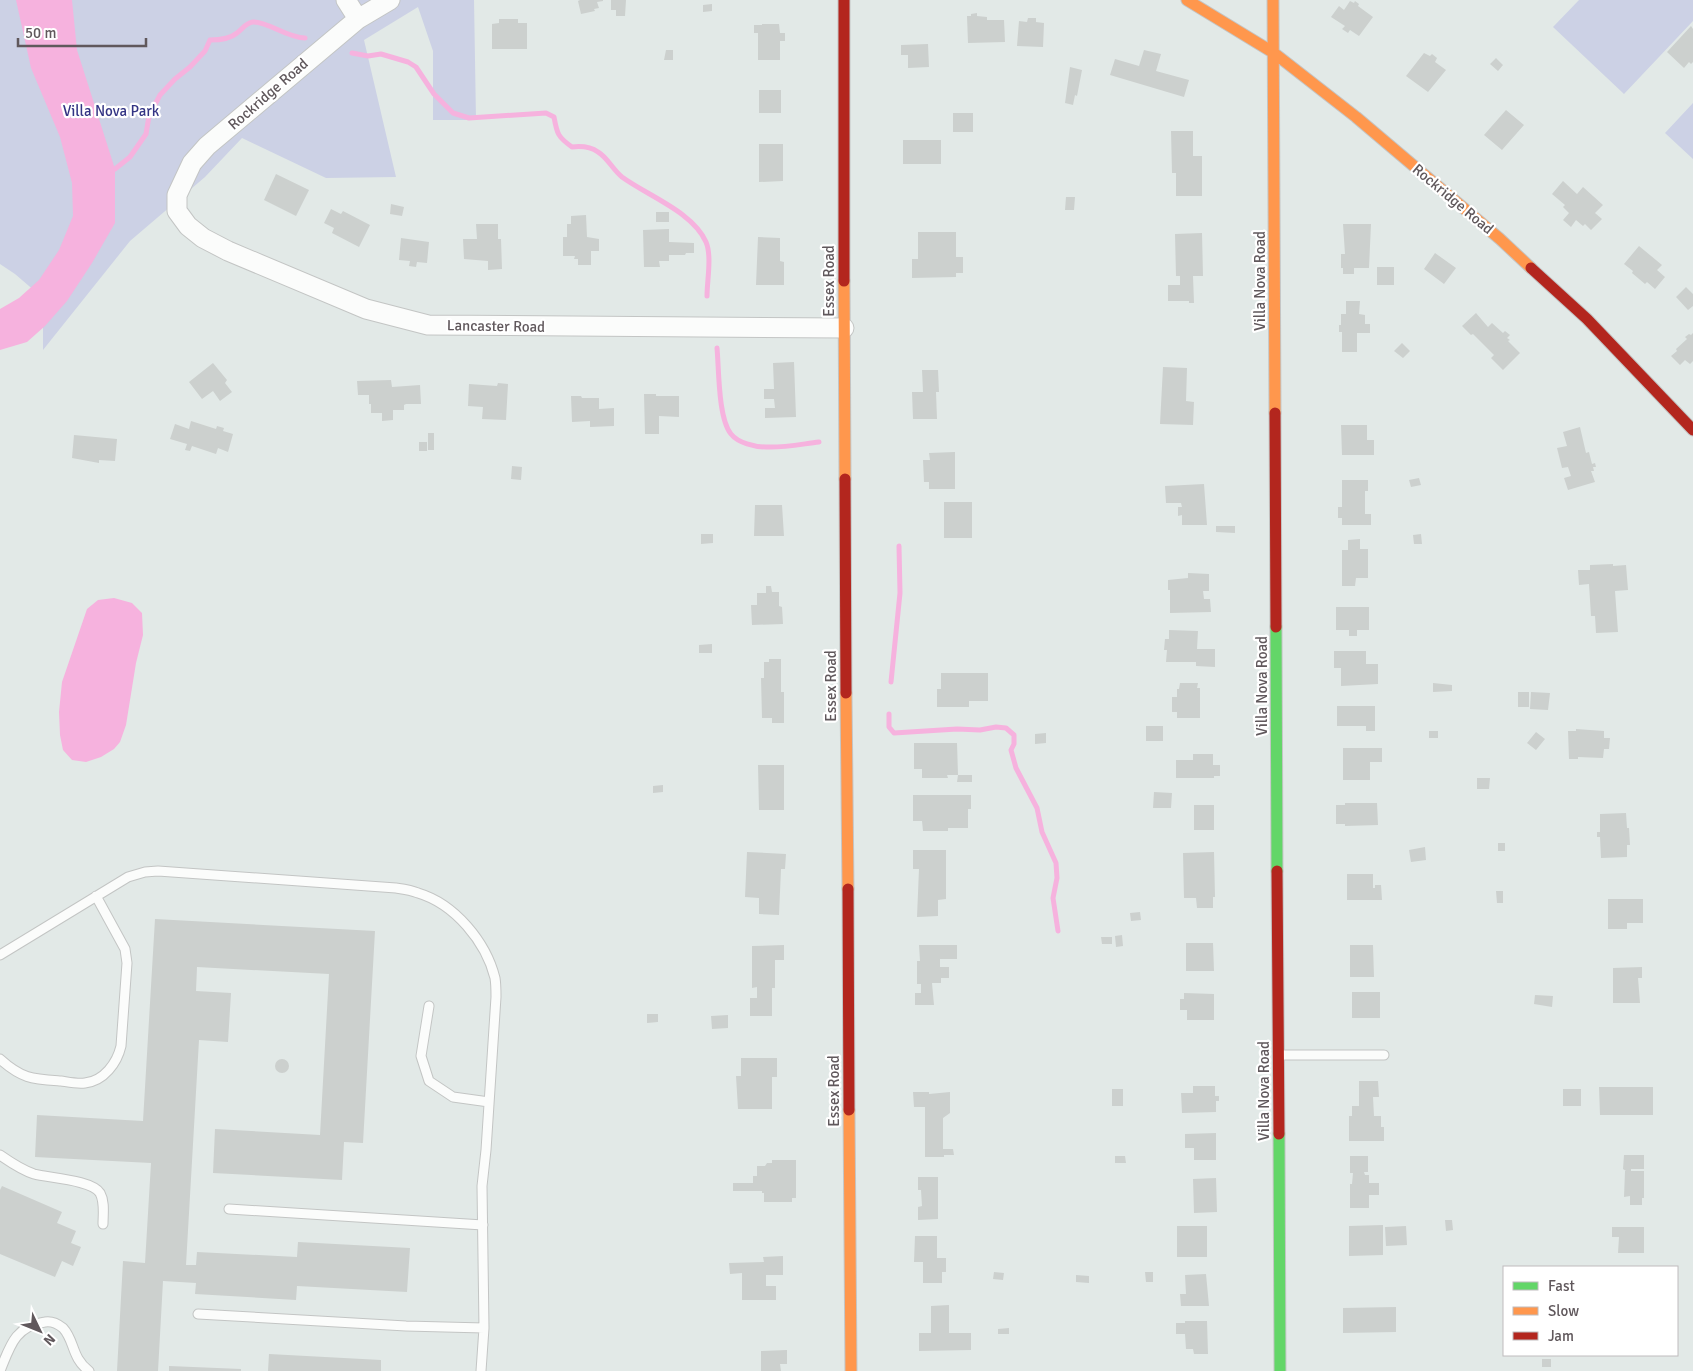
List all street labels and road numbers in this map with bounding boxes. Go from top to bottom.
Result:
street label: Rockridge Road [224,54,312,134]
street label: Rockridge Road [1409,160,1497,238]
street label: Villa Nova Road [1251,231,1269,331]
street label: Essex Road [820,245,838,317]
street label: Lancaster Road [447,316,545,336]
street label: Villa Nova Road [1253,636,1271,736]
street label: Essex Road [822,650,840,722]
street label: Villa Nova Road [1255,1041,1273,1141]
street label: Essex Road [825,1055,843,1127]

